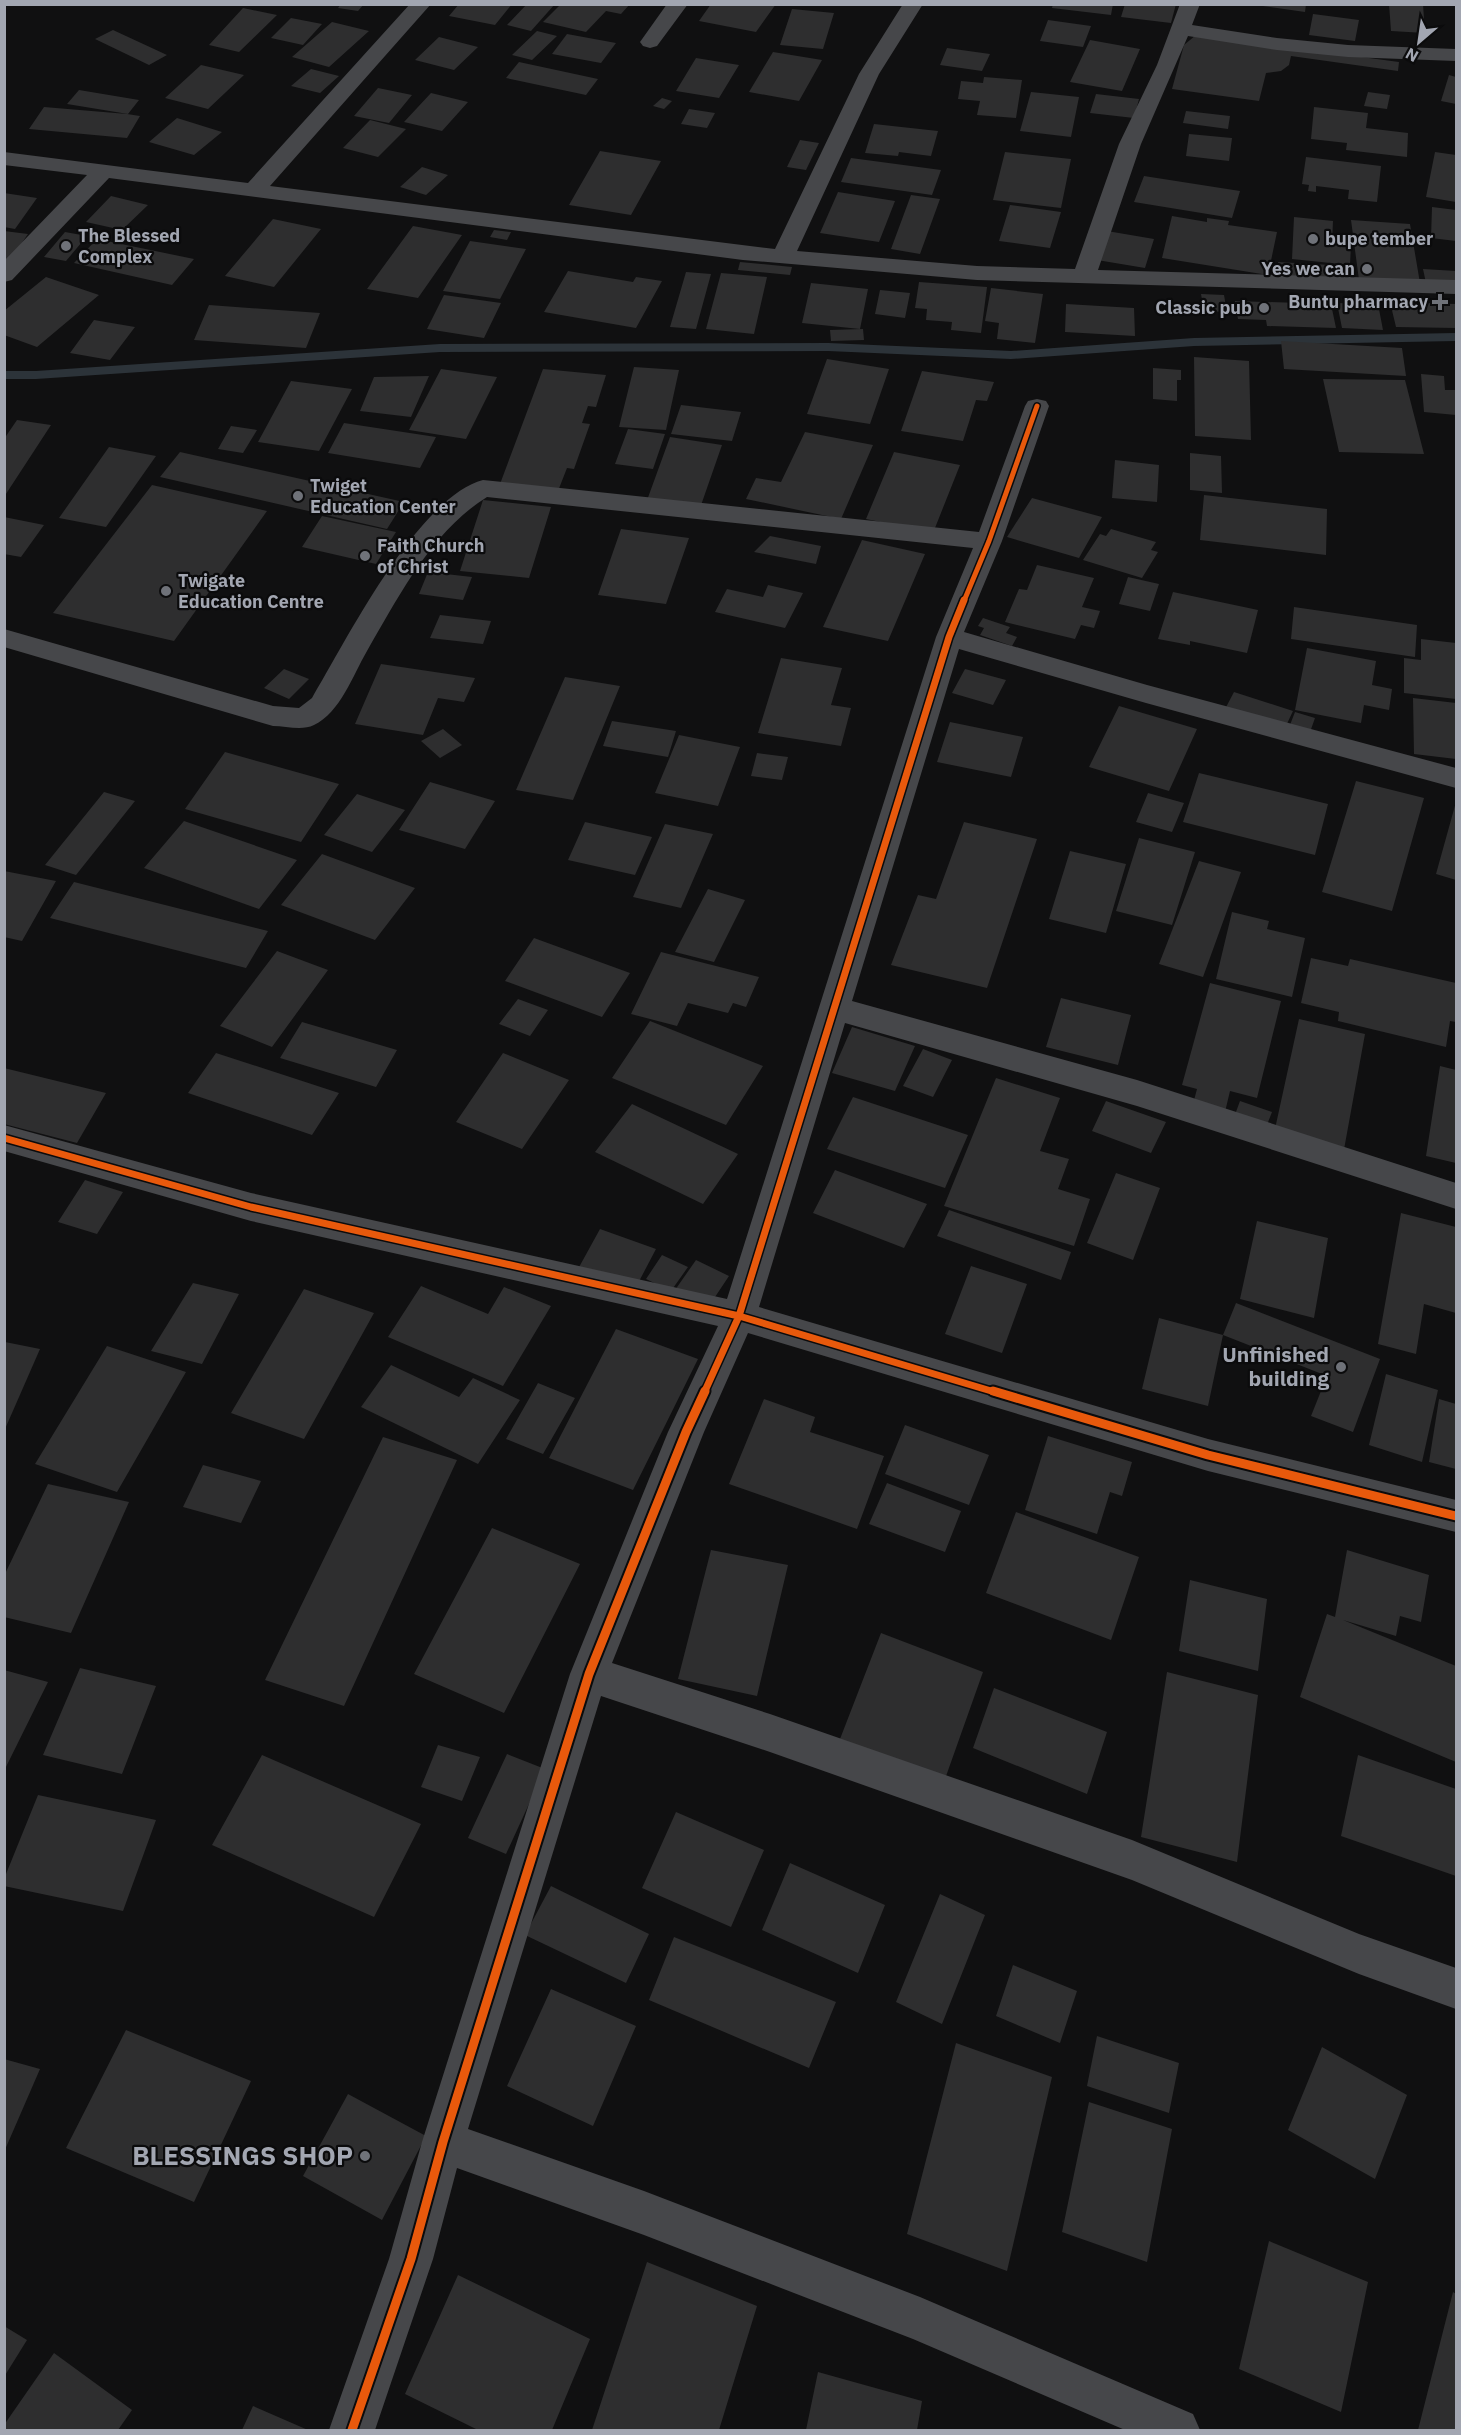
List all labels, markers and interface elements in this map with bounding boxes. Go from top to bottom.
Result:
north arrow [1389,12,1449,72]
text: N [1402,44,1422,67]
place label: The Blessed Complex [78,224,180,268]
place label: bupe tember [1325,227,1433,250]
marker: bupe tember [1306,232,1320,246]
marker: The Blessed Complex [59,239,73,253]
place label: Yes we can [1261,257,1355,280]
marker: Yes we can [1360,262,1374,276]
place label: Buntu pharmacy [1288,290,1428,313]
marker: Buntu pharmacy [1433,295,1447,309]
place label: Classic pub [1155,296,1252,319]
marker: Classic pub [1257,301,1271,315]
place label: Twiget Education Center [310,474,456,518]
marker: Twiget Education Center [291,489,305,503]
place label: Faith Church of Christ [377,534,484,578]
marker: Faith Church of Christ [358,549,372,563]
place label: Twigate Education Centre [178,569,324,613]
marker: Twigate Education Centre [159,584,173,598]
place label: Unfinished building [1222,1340,1329,1392]
marker: Unfinished building [1334,1360,1348,1374]
place label: BLESSINGS SHOP [132,2138,353,2172]
marker: BLESSINGS SHOP [358,2149,372,2163]

